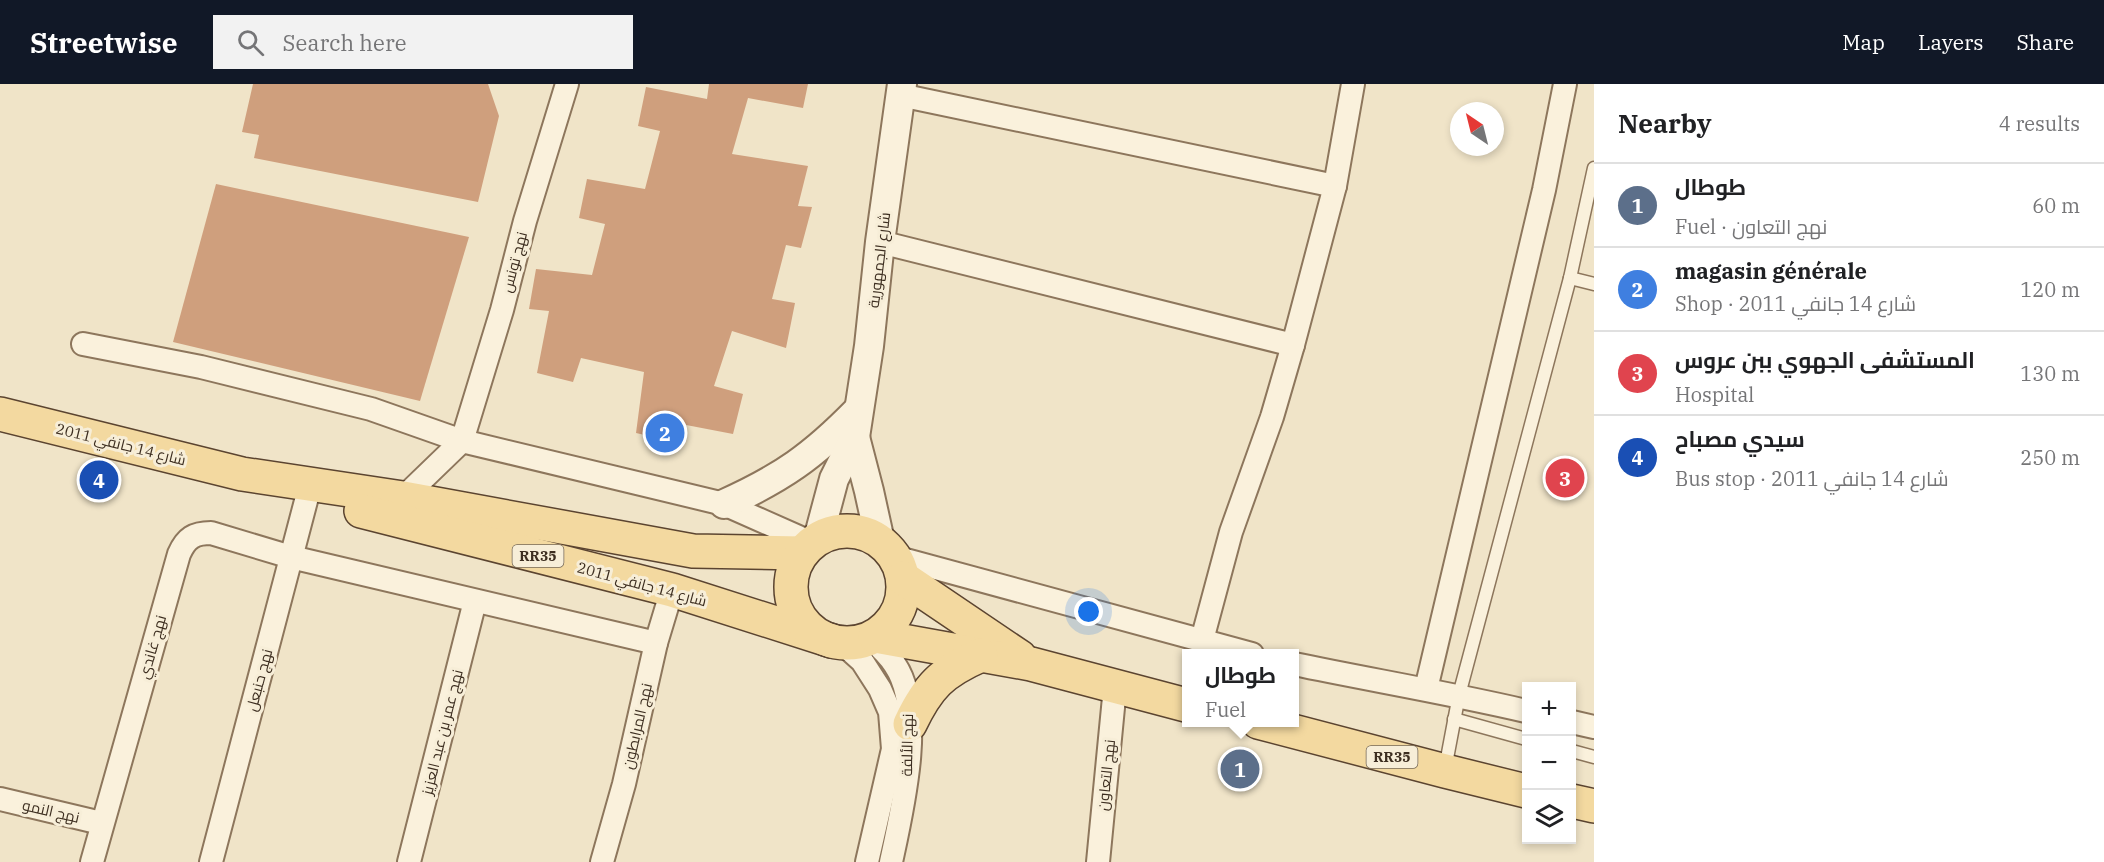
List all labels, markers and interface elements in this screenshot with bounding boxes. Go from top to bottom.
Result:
search box [213,15,633,69]
text: Streetwise [30,24,177,61]
icon: search [234,26,267,59]
text: Search here [282,28,406,57]
text: Map [1842,28,1885,56]
text: Layers [1918,28,1984,56]
text: Share [2017,28,2074,56]
north arrow [1450,102,1504,156]
text: Nearby [1618,106,1712,140]
text: 4 results [1999,110,2080,137]
text: طوطال [1675,172,1746,201]
text: 1 [1632,192,1644,219]
text: 60 m [2032,192,2080,219]
street label: شارع الجمهورية [864,211,896,309]
text: Fuel · نهج التعاون [1675,213,1827,240]
street label: نهج تونس [497,229,533,295]
text: magasin générale [1675,256,1867,285]
text: 2 [1632,276,1644,303]
text: 120 m [2020,276,2080,303]
text: Shop · شارع 14 جانفي 2011 [1675,290,1916,317]
text: المستشفى الجهوي ببن عروس [1675,345,1975,374]
text: 3 [1632,360,1644,387]
text: 130 m [2020,360,2080,387]
text: Hospital [1675,381,1754,408]
pin: 2 [646,410,684,456]
street label: شارع 14 جانفي 2011 [53,419,188,472]
text: سيدي مصباح [1675,424,1805,453]
text: 4 [1632,444,1644,471]
text: 250 m [2020,444,2080,471]
pin: 3 [1546,456,1584,500]
pin: 4 [80,458,118,502]
text: Bus stop · شارع 14 جانفي 2011 [1675,465,1948,492]
road number: RR35 [512,545,564,567]
street label: شارع 14 جانفي 2011 [574,558,709,613]
your location [1074,597,1103,626]
street label: نهج غاندي [134,613,173,682]
street label: نهج حنبعل [242,647,278,714]
popup [1182,649,1299,727]
text: طوطال [1205,660,1276,689]
street label: نهج عمر بن عبد العزيز [417,667,469,798]
street label: نهج المرابطون [618,681,658,771]
map controls [1522,682,1576,844]
button: + [1522,682,1576,736]
text: Fuel [1205,696,1246,723]
street label: نهج الألفة [897,713,919,777]
button: − [1522,736,1576,790]
street label: نهج التعاون [1093,738,1121,812]
pin: 1 [1220,746,1260,792]
road number: RR35 [1366,746,1418,768]
button: layers [1522,790,1576,844]
street label: نهج النمو [20,795,81,829]

